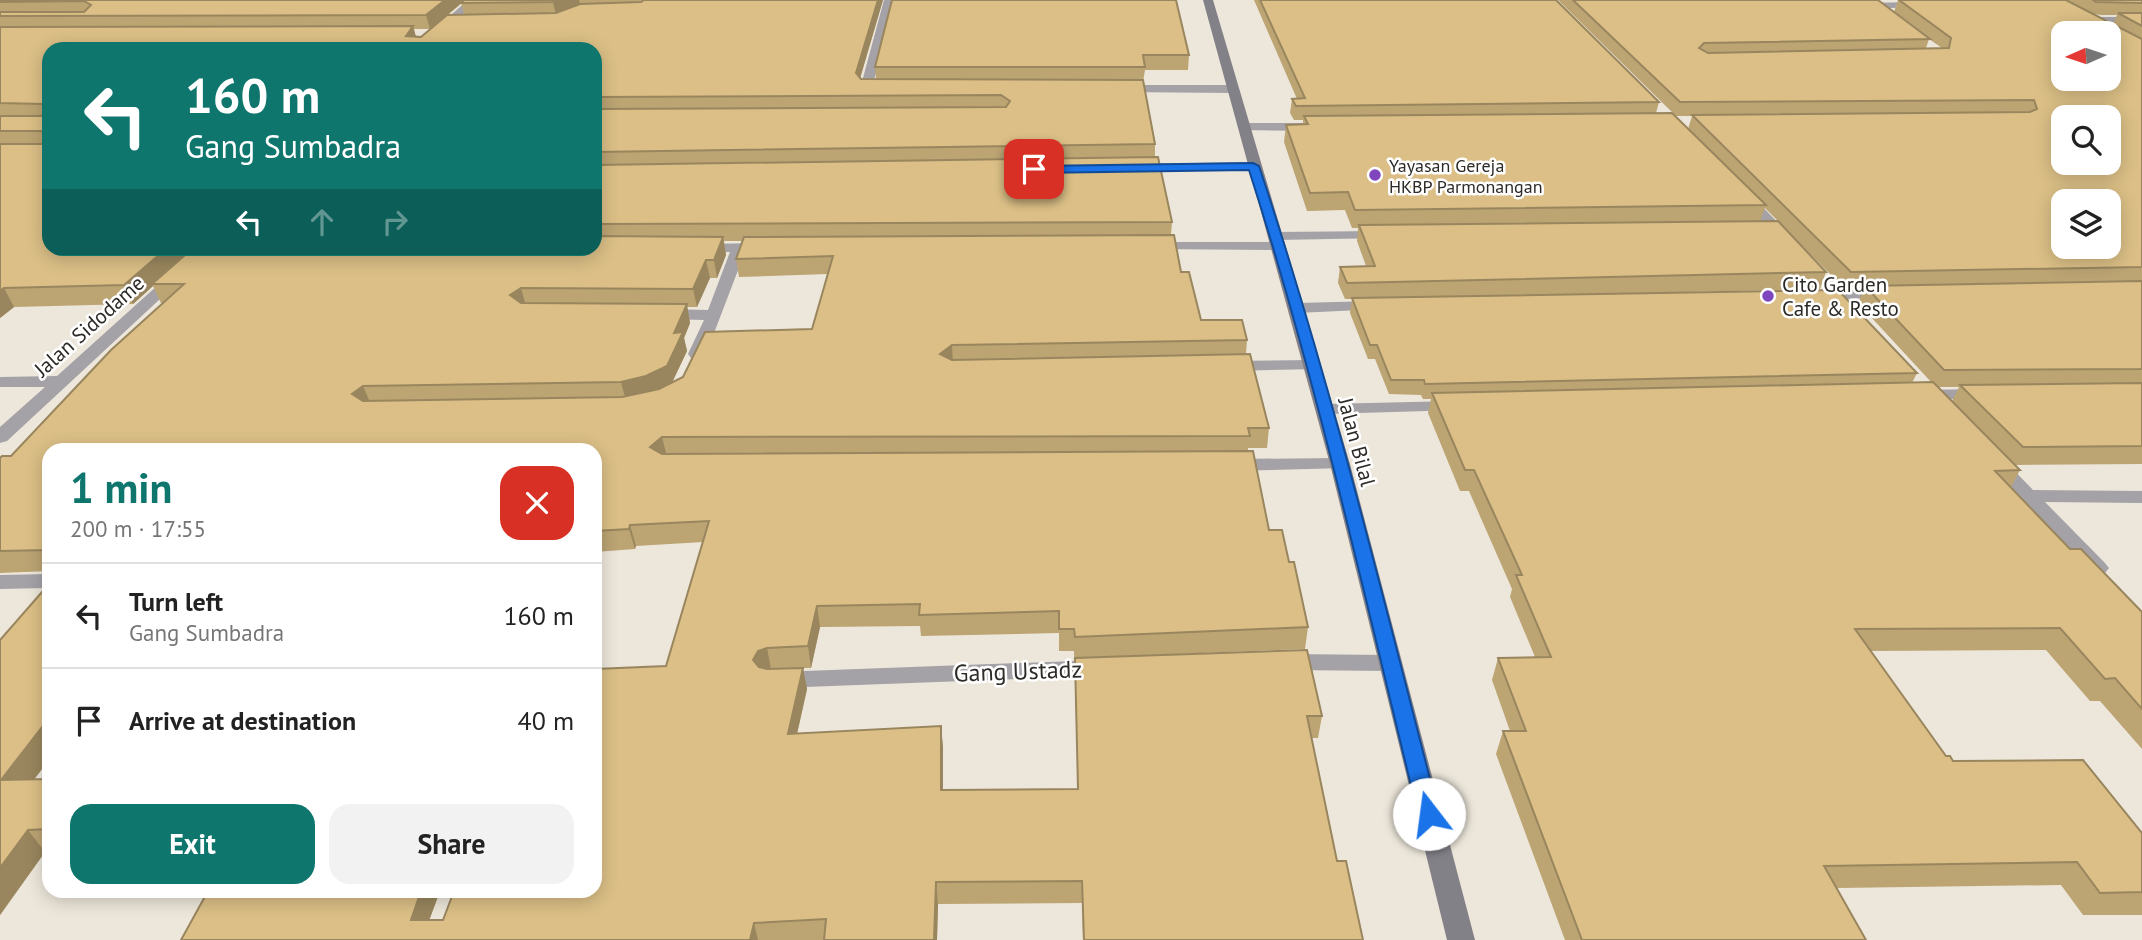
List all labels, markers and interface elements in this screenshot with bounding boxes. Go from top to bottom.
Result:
north arrow [2051,21,2121,91]
map controls [2051,21,2121,259]
text: 160 m [185,63,320,127]
icon: left [70,70,161,161]
button: search [2051,105,2121,175]
text: Gang Sumbadra [185,125,401,167]
pin [1004,139,1064,199]
icon: arrive [1015,150,1053,188]
place label: Yayasan Gereja HKBP Parmonangan [1389,154,1543,198]
marker: Yayasan Gereja HKBP Parmonangan [1367,167,1383,183]
button: layers [2051,189,2121,259]
icon: left [230,203,268,241]
icon: ahead [303,203,341,241]
icon: right [376,203,414,241]
street label: Jalan Sidodame [28,269,150,383]
place label: Cito Garden Cafe & Resto [1782,271,1899,322]
marker: Cito Garden Cafe & Resto [1760,288,1776,304]
street label: Jalan Bilal [1332,394,1382,489]
text: 1 min [70,460,172,515]
button: close [500,466,574,540]
text: 200 m · 17:55 [70,514,206,543]
text: Turn left [129,585,223,618]
icon: left [70,597,108,635]
text: 160 m [503,599,574,632]
text: Gang Sumbadra [129,618,284,647]
street label: Gang Ustadz [953,653,1083,689]
icon: arrive [70,702,108,740]
text: Arrive at destination [129,704,356,737]
text: 40 m [518,704,574,737]
position arrow [1392,777,1466,851]
button: Exit [70,804,315,884]
button: Share [329,804,574,884]

